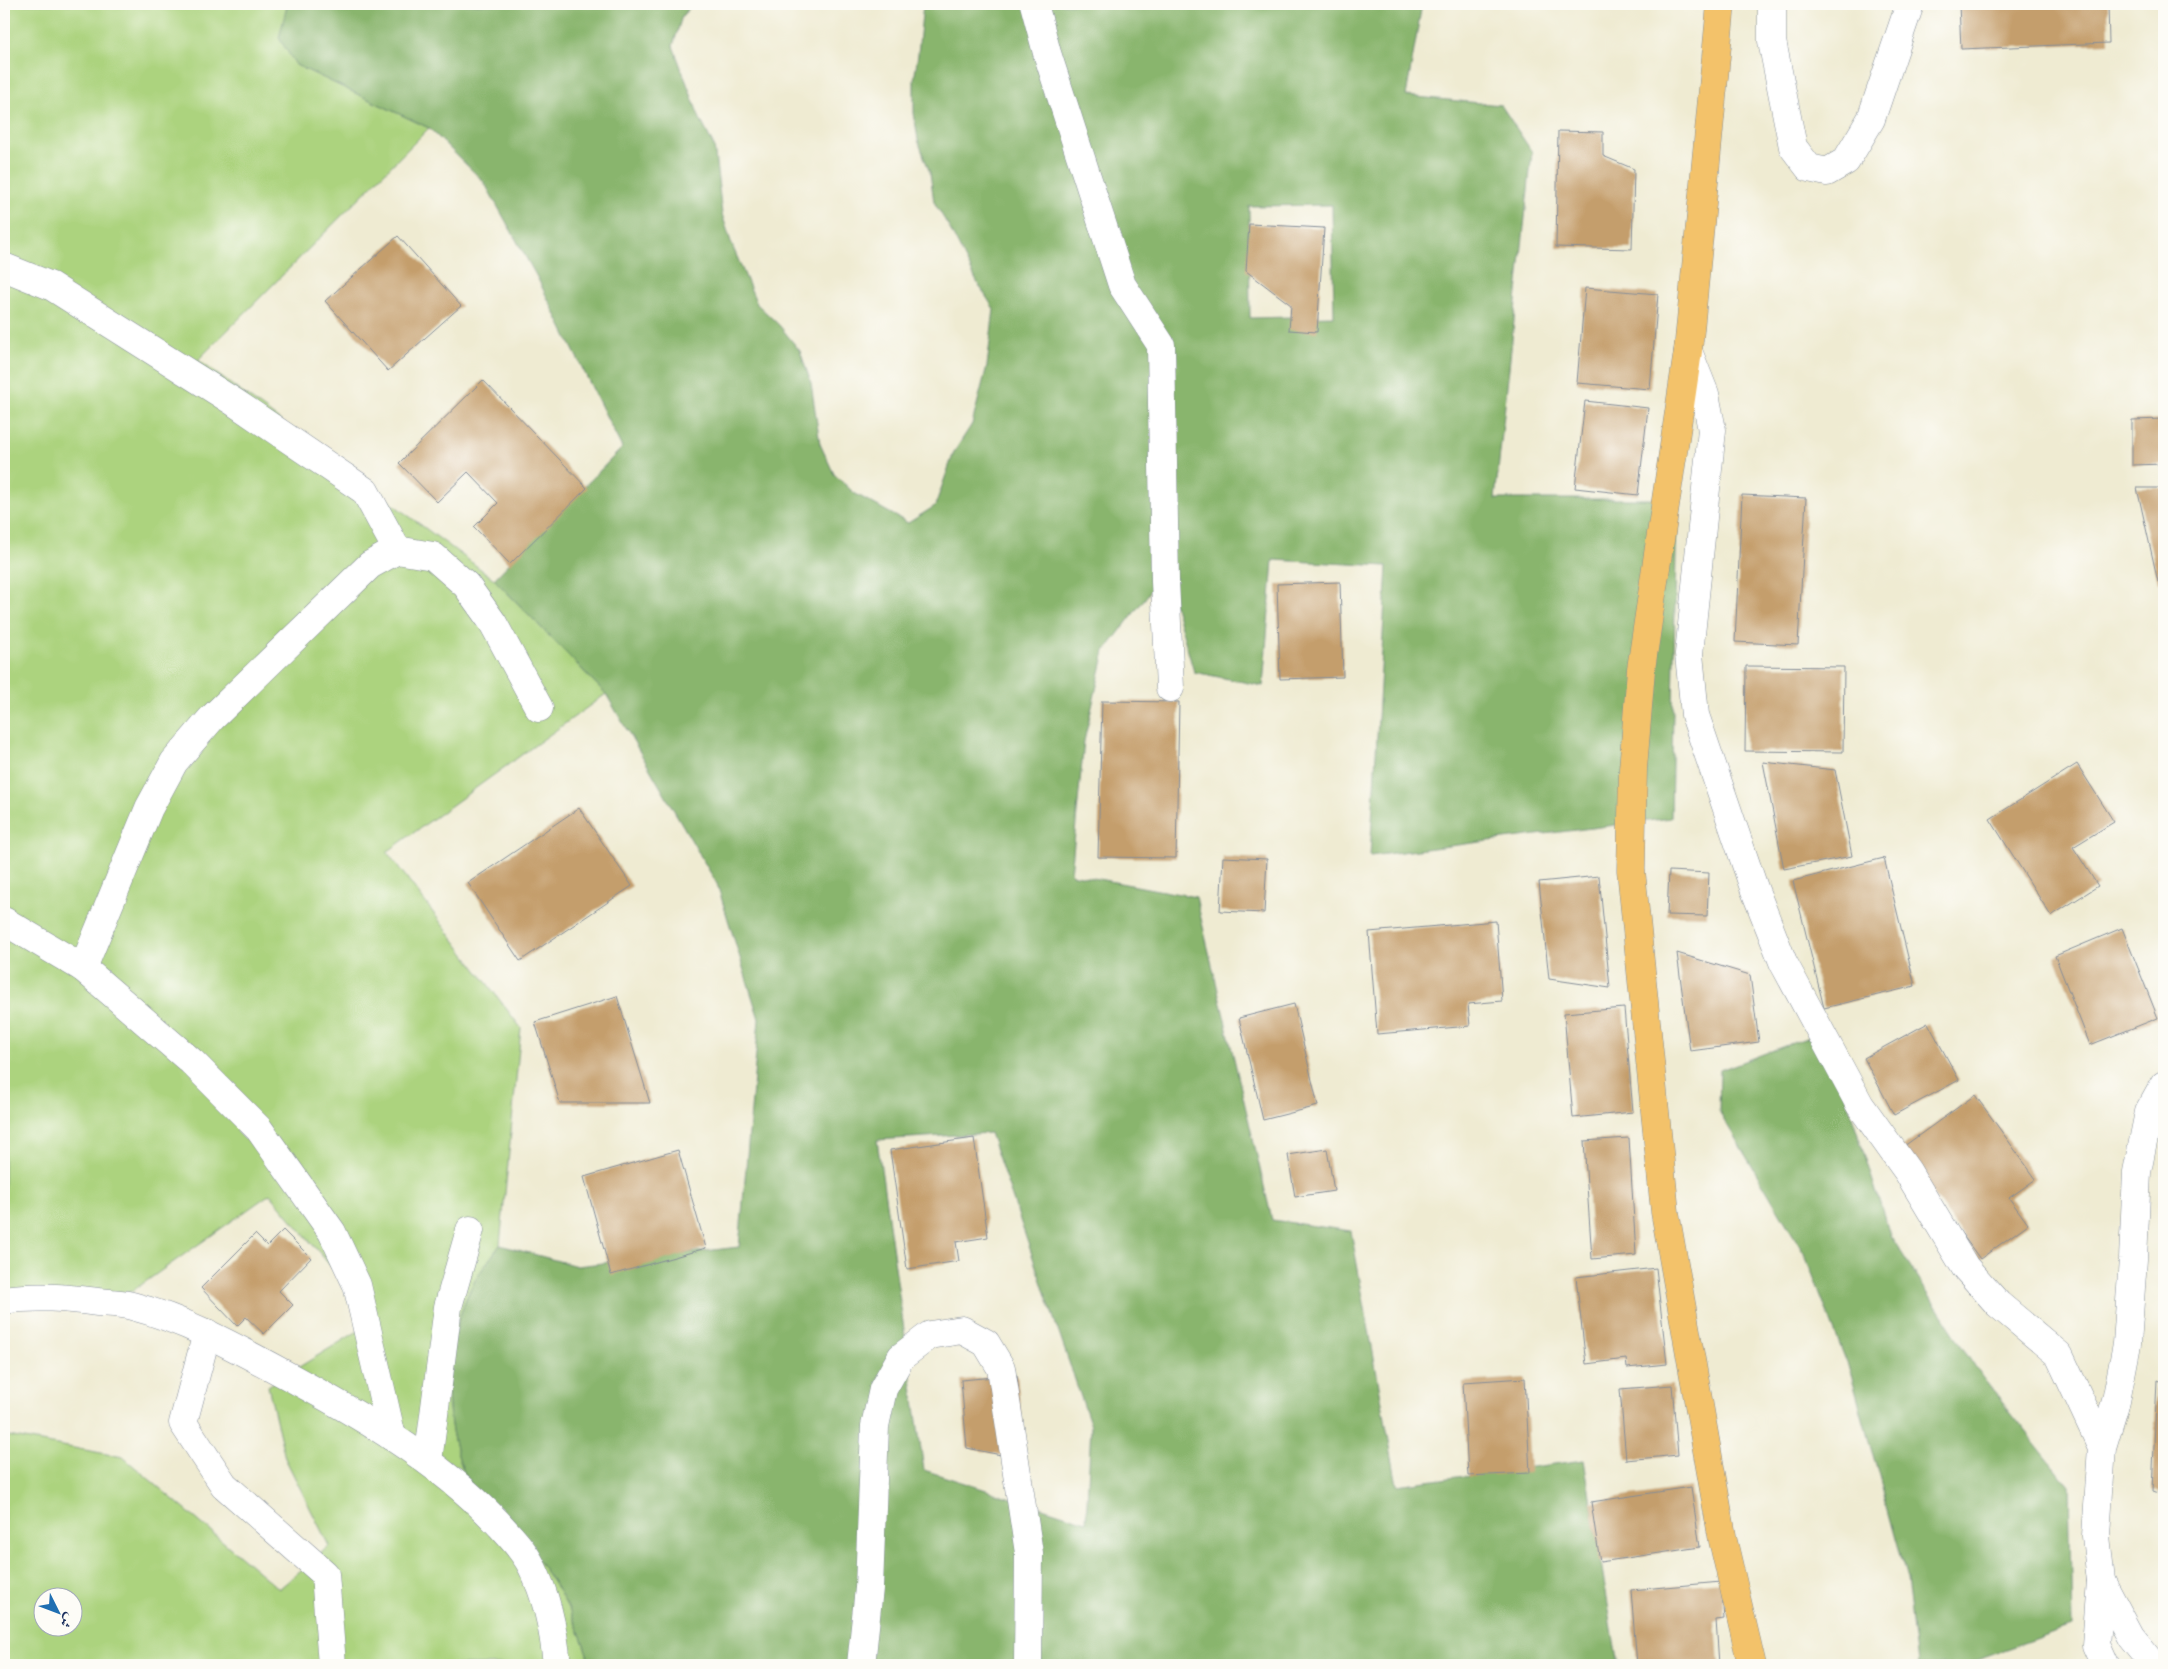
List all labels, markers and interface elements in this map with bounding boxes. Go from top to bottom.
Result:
north arrow [32,1586,82,1636]
text: ش [56,1610,79,1632]

